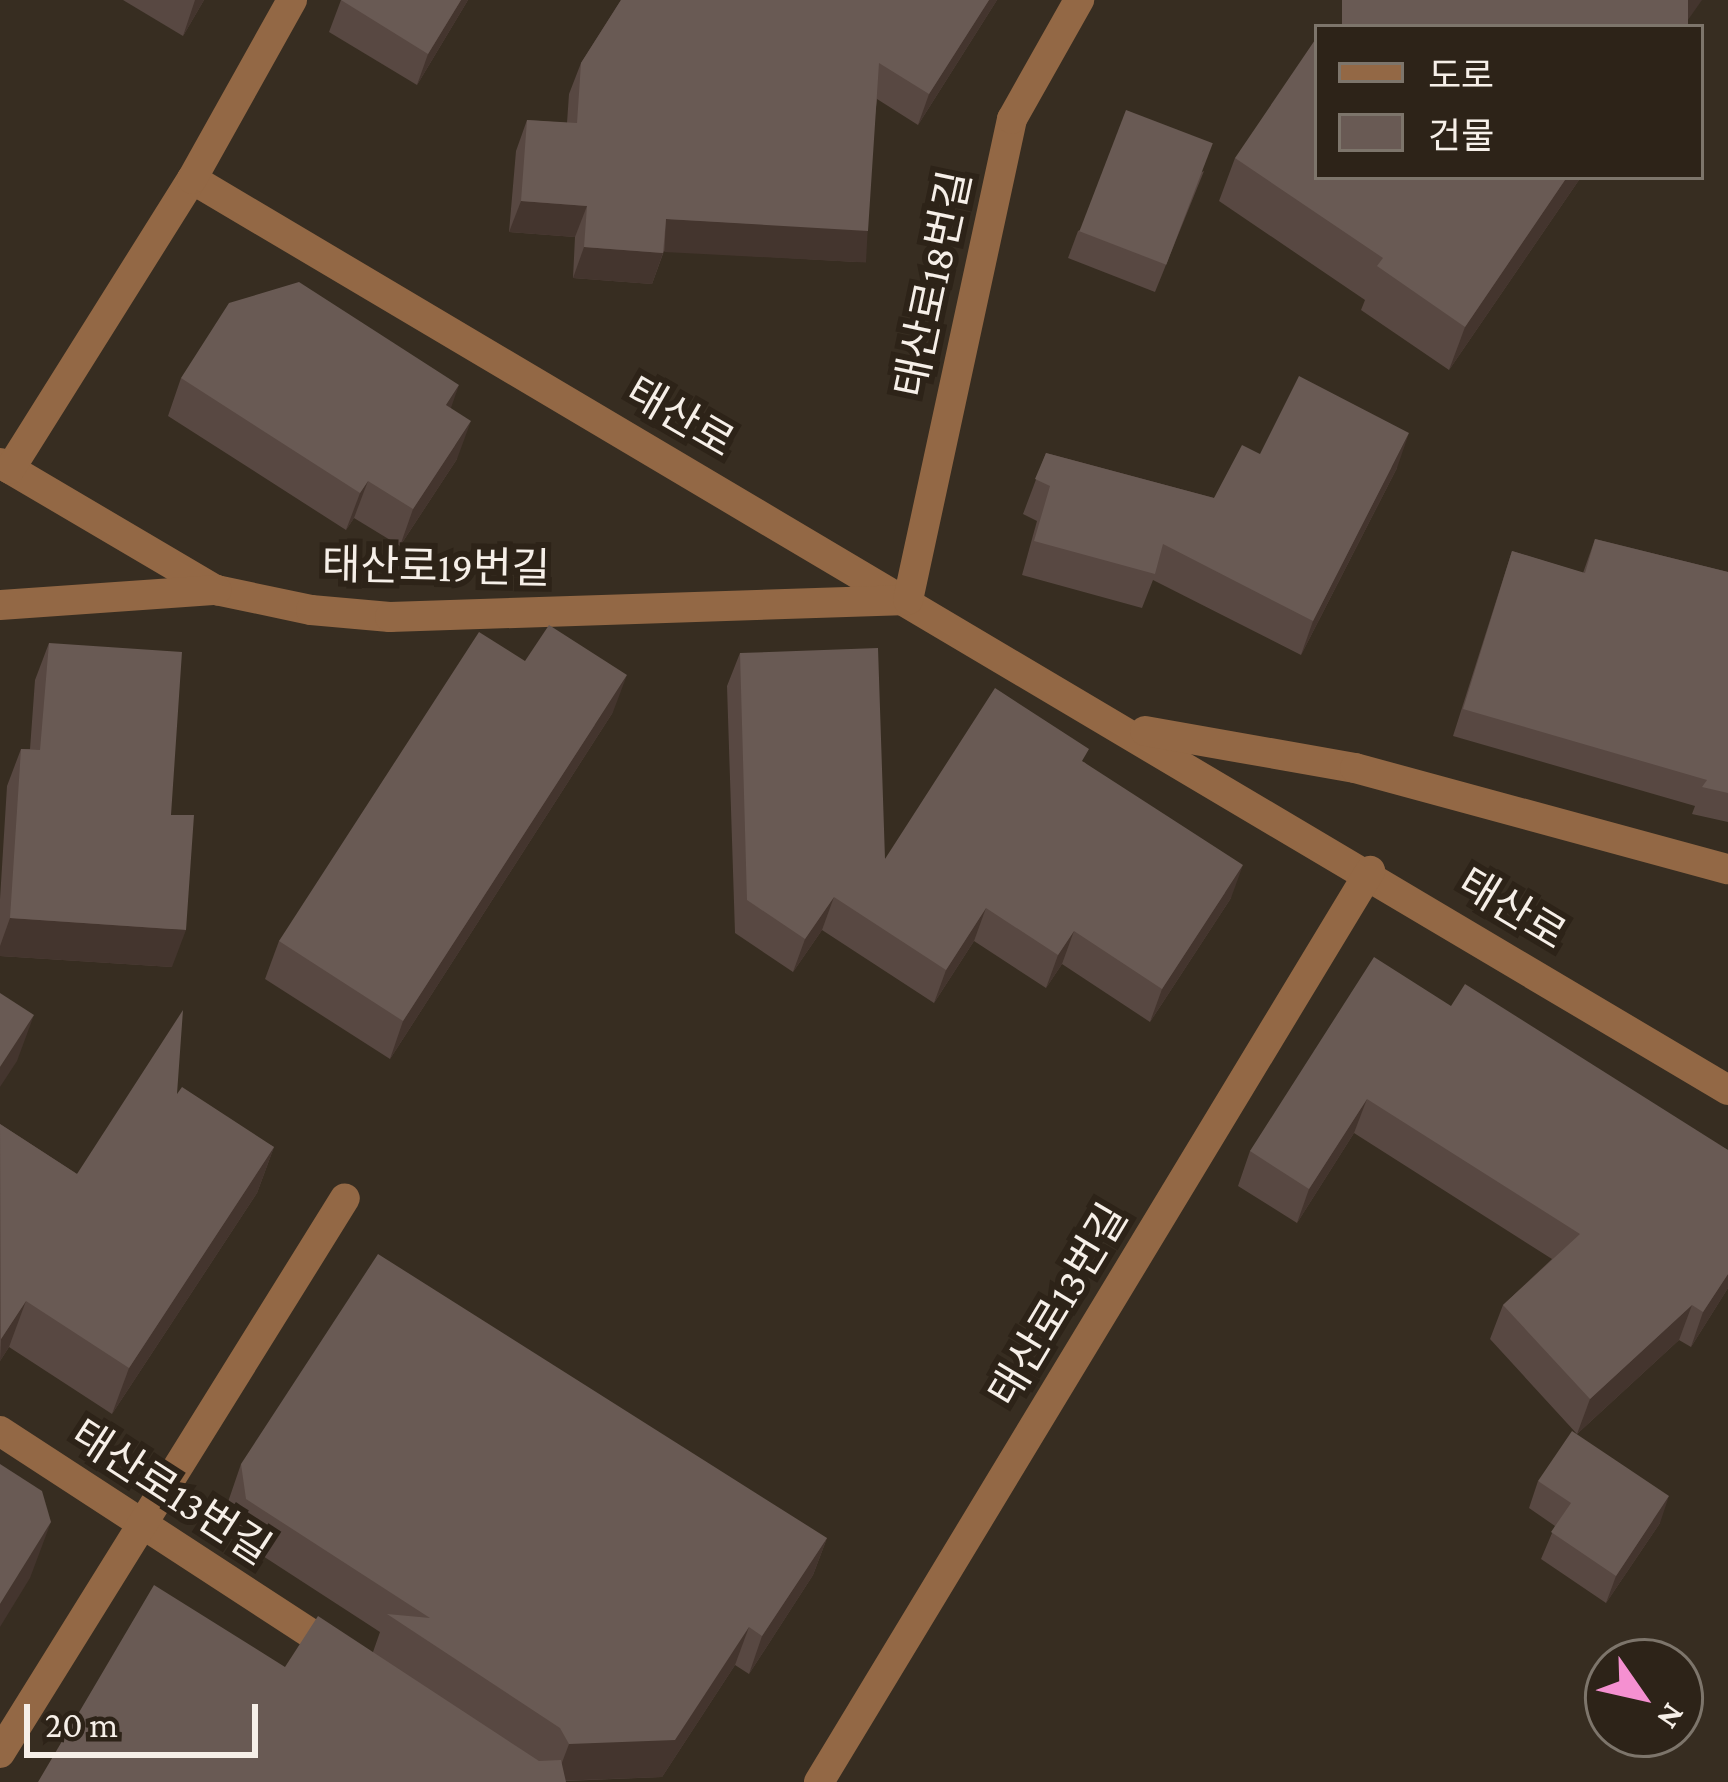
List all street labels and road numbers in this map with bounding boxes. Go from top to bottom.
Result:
street label: 태산로18번길 [884,166,982,402]
street label: 태산로 [617,366,743,468]
street label: 태산로19번길 [321,540,551,594]
street label: 태산로 [1449,858,1575,960]
street label: 태산로13번길 [978,1195,1138,1415]
street label: 태산로13번길 [62,1409,280,1575]

